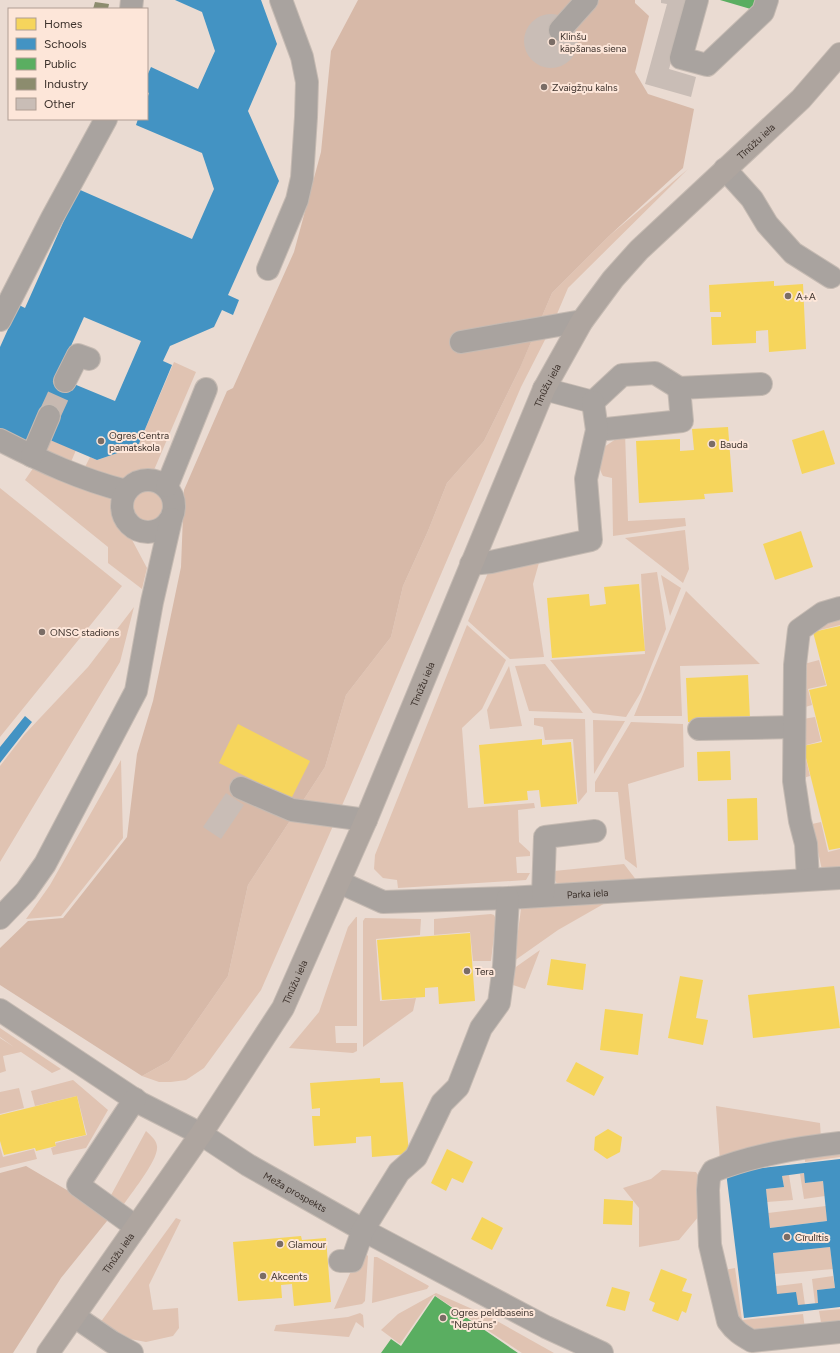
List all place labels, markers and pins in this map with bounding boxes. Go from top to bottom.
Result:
place label: Klinšu kāpšanas siena [560,30,626,55]
marker: Klinšu kāpšanas siena [547,37,557,47]
place label: Zvaigžņu kalns [552,81,618,94]
marker: Zvaigžņu kalns [539,82,549,92]
place label: A+A [796,290,816,303]
marker: A+A [783,291,793,301]
place label: Ogres Centra pamatskola [109,429,169,454]
marker: Ogres Centra pamatskola [96,436,106,446]
place label: Bauda [720,438,748,451]
marker: Bauda [707,439,717,449]
place label: ONSC stadions [50,626,119,639]
marker: ONSC stadions [37,627,47,637]
place label: Tera [475,965,494,978]
marker: Tera [462,966,472,976]
place label: Cīrulītis [795,1231,829,1244]
marker: Cīrulītis [782,1232,792,1242]
place label: Glamour [288,1238,327,1251]
marker: Glamour [275,1239,285,1249]
place label: Akcents [271,1270,308,1283]
marker: Akcents [258,1271,268,1281]
place label: Ogres peldbaseins "Neptūns" [451,1306,534,1331]
marker: Ogres peldbaseins "Neptūns" [438,1313,448,1323]

